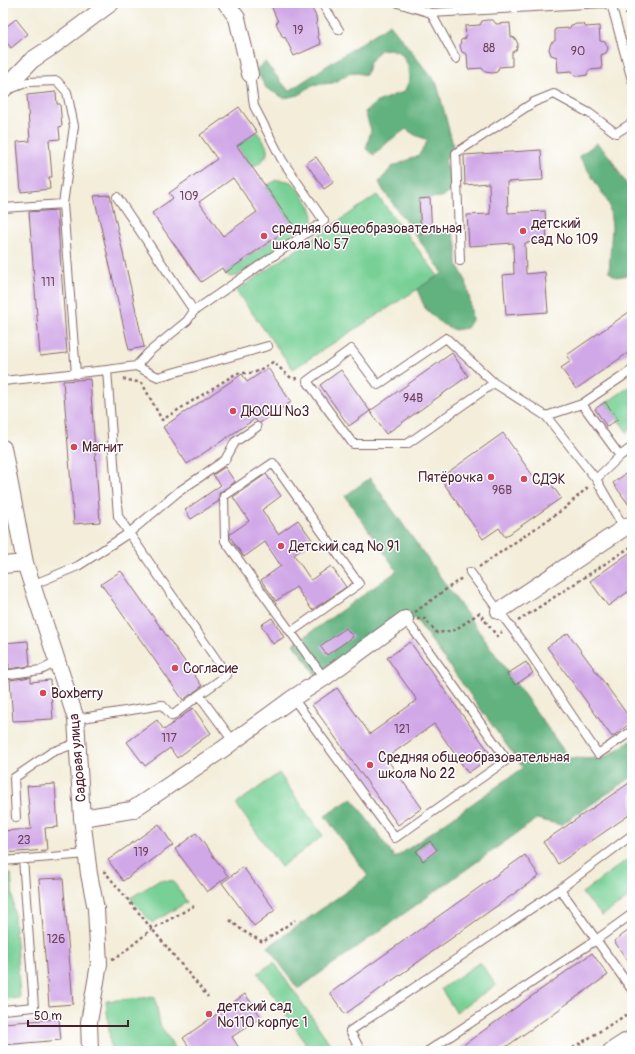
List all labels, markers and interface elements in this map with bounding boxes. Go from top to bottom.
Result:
house number: 19 [293,23,303,38]
house number: 88 [483,41,495,56]
house number: 90 [571,44,585,59]
house number: 109 [179,189,199,204]
place label: детский сад № 109 [531,215,598,248]
place label: средняя общеобразовательная школа № 57 [272,220,462,253]
marker: детский сад № 109 [518,226,528,236]
marker: средняя общеобразовательная школа № 57 [259,231,269,241]
house number: 111 [41,275,55,290]
house number: 94В [403,391,423,406]
place label: ДЮСШ №3 [240,403,310,420]
marker: ДЮСШ №3 [228,406,238,416]
place label: Магнит [82,439,124,456]
marker: Магнит [69,442,79,452]
place label: Пятёрочка [419,469,483,486]
place label: СДЭК [532,471,566,488]
marker: Пятёрочка [486,472,496,482]
marker: СДЭК [519,474,529,484]
house number: 96В [492,483,512,498]
place label: Детский сад № 91 [288,538,399,555]
marker: Детский сад № 91 [276,541,286,551]
place label: Согласие [183,660,238,677]
marker: Согласие [170,663,180,673]
place label: Boxberry [51,685,103,702]
marker: Boxberry [38,688,48,698]
street label: Садовая улица [65,713,90,803]
house number: 121 [394,722,410,737]
house number: 117 [161,731,178,746]
place label: Средняя общеобразовательная школа № 22 [378,749,570,782]
marker: Средняя общеобразовательная школа № 22 [365,760,375,770]
house number: 23 [17,833,31,848]
house number: 119 [133,845,149,860]
house number: 126 [47,932,65,947]
place label: детский сад №110 корпус 1 [217,998,308,1031]
scale bar [28,1002,128,1028]
text: 50 m [34,1009,62,1024]
marker: детский сад №110 корпус 1 [204,1009,214,1019]

